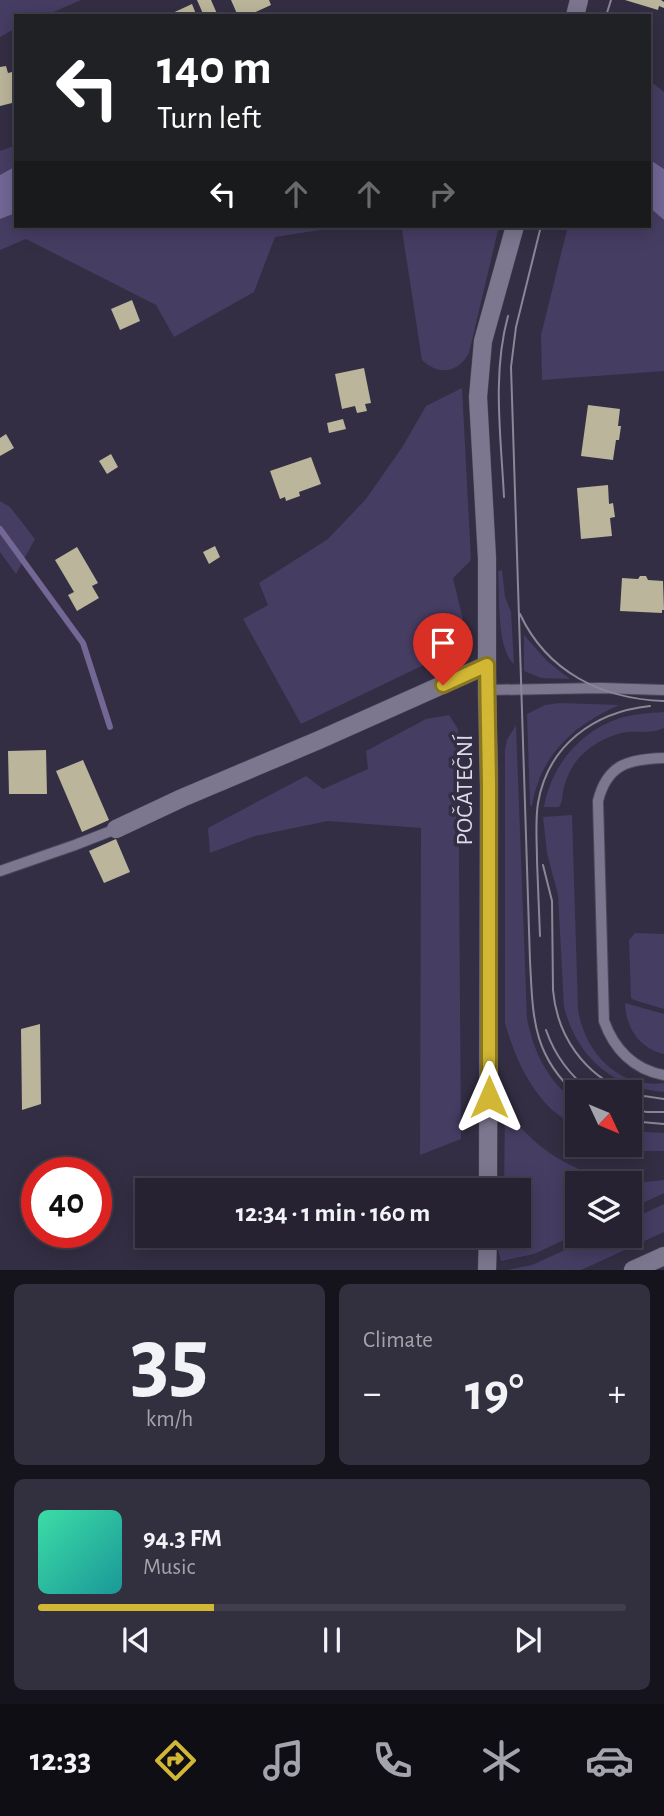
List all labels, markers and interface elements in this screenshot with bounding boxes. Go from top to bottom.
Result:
icon: left [42,42,133,133]
text: 140 m [157,44,272,93]
text: Turn left [157,102,261,134]
icon: left [204,175,242,213]
icon: ahead [277,175,315,213]
icon: ahead [350,175,388,213]
icon: right [423,175,461,213]
pin [413,613,473,685]
icon: arrive [424,624,462,662]
street label: POČÁTEČNÍ [451,734,477,846]
position arrow [452,1060,526,1134]
north arrow [565,1080,642,1157]
map controls [565,1080,642,1248]
speed limit sign: 40 [21,1157,112,1248]
button: layers [565,1171,642,1248]
text: 12:34 · 1 min · 160 m [236,1200,430,1226]
text: 35 [130,1315,209,1406]
text: Climate [363,1329,433,1352]
text: 19° [465,1367,524,1419]
text: − [363,1375,381,1413]
text: + [608,1375,626,1413]
text: km/h [146,1408,193,1431]
text: 94.3 FM [143,1525,222,1551]
text: Music [143,1556,195,1579]
icon: previous [117,1621,155,1659]
icon: pause [313,1621,351,1659]
icon: next [509,1621,547,1659]
icon: directions [151,1736,200,1785]
icon: music [259,1736,308,1785]
icon: phone [368,1736,417,1785]
icon: climate [477,1736,526,1785]
icon: car [585,1736,634,1785]
text: 12:33 [30,1744,91,1776]

